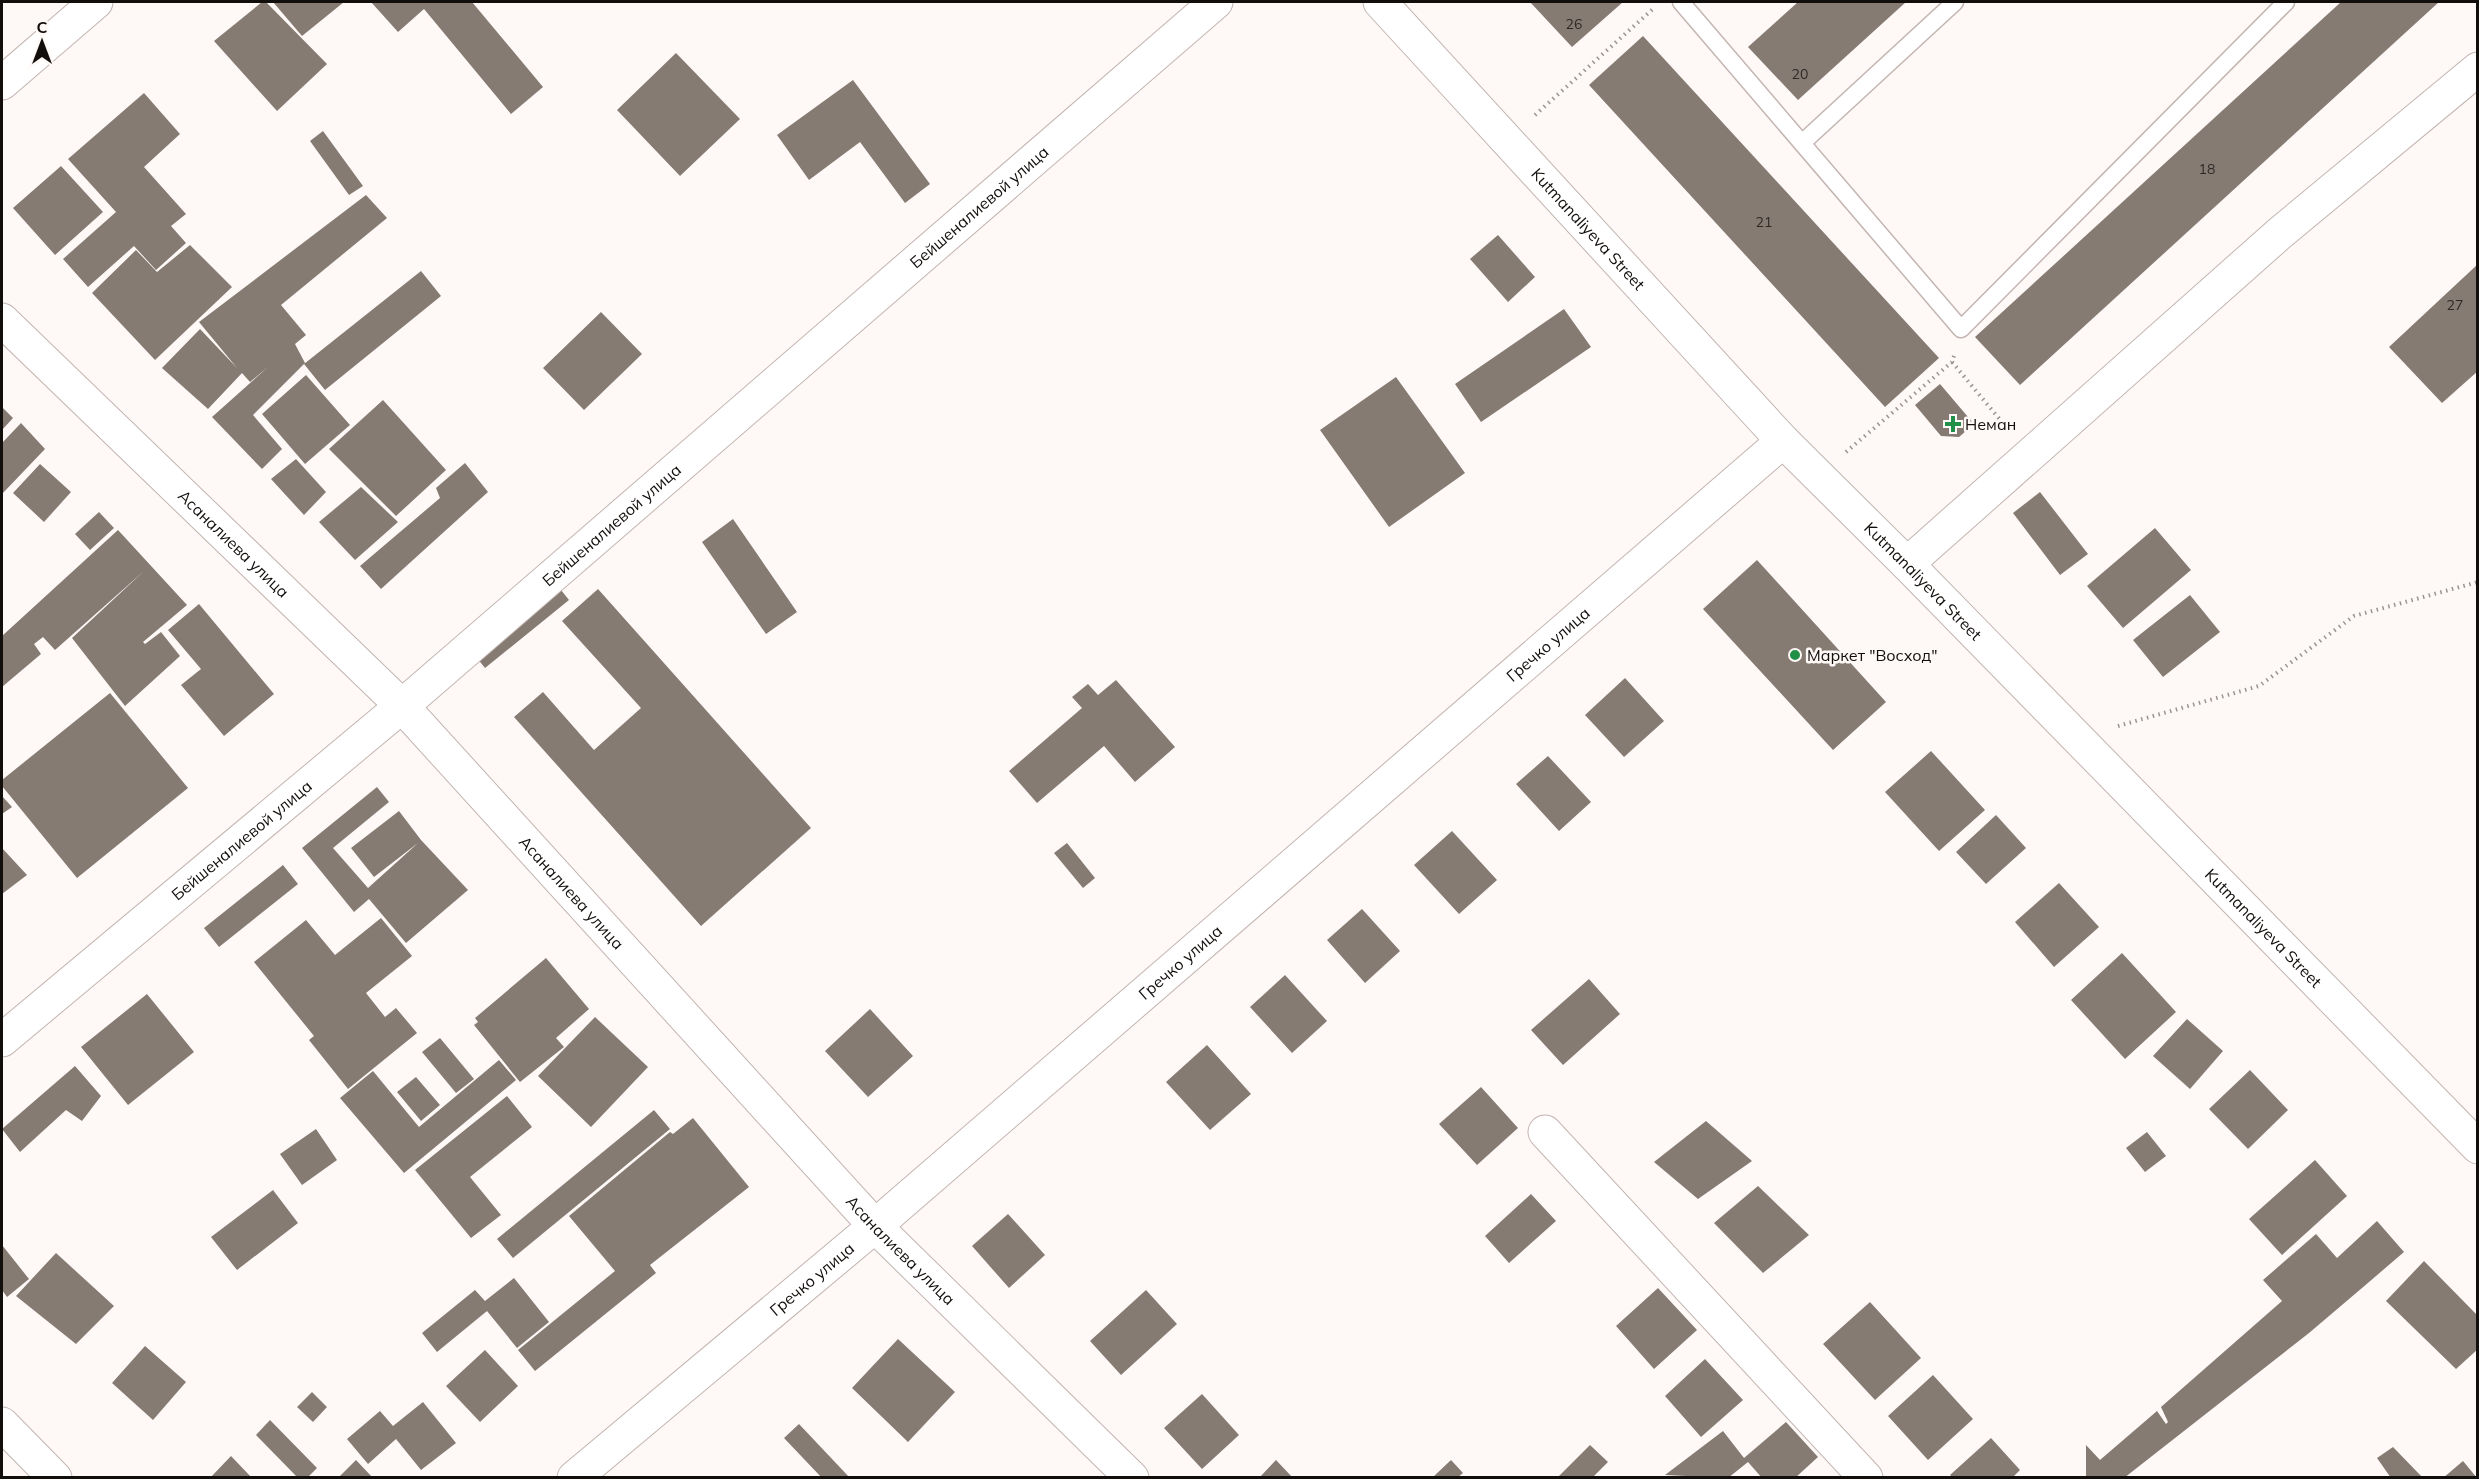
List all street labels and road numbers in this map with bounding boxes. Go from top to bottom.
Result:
street label: Бейшеналиевой улица [906,142,1052,272]
street label: Kutmanaliyeva Street [1527,164,1650,294]
street label: Бейшеналиевой улица [538,459,685,590]
street label: Асаналиева улица [174,486,293,602]
street label: Kutmanaliyeva Street [1860,518,1986,645]
street label: Гречко улица [1502,603,1594,686]
street label: Бейшеналиевой улица [167,776,316,904]
street label: Асаналиева улица [515,832,628,953]
street label: Kutmanaliyeva Street [2201,864,2326,992]
street label: Гречко улица [1134,921,1226,1004]
street label: Асаналиева улица [842,1191,959,1309]
street label: Гречко улица [765,1238,858,1320]

